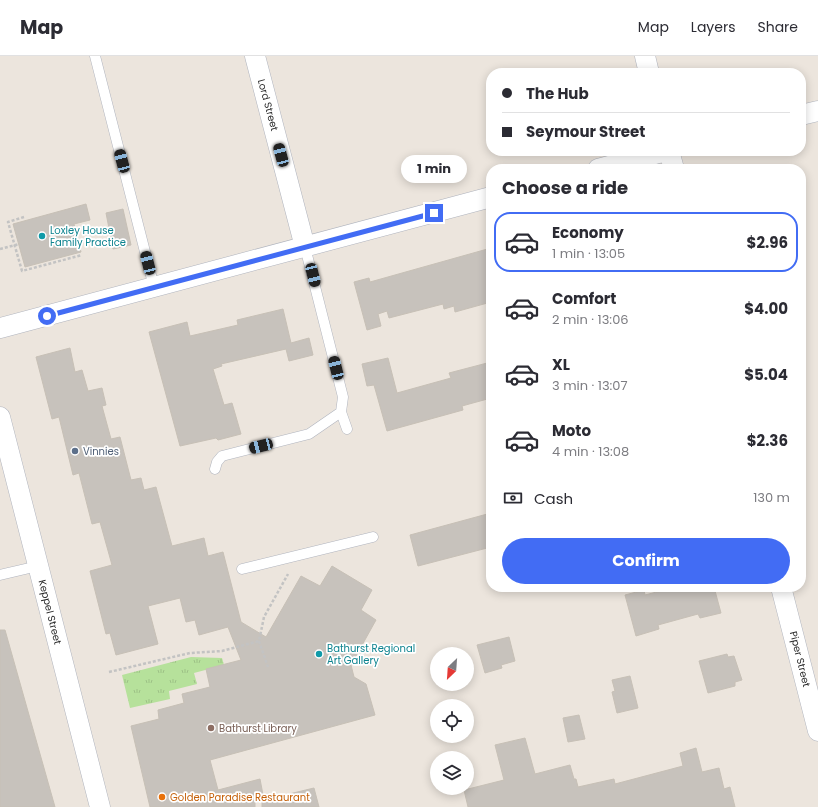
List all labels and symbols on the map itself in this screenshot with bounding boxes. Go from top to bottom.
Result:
street label: Lord Street [254,77,282,133]
car [272,142,290,168]
car [113,148,131,174]
callout: 1 min [401,155,467,183]
route end [425,204,443,222]
place label: Loxley House Family Practice [50,223,126,250]
marker: Loxley House Family Practice [37,231,47,241]
car [139,250,157,276]
car [304,262,322,288]
route start [38,307,56,325]
car [327,355,345,381]
car [248,437,274,455]
place label: Vinnies [83,444,119,459]
marker: Vinnies [70,446,80,456]
street label: Keppel Street [35,578,65,646]
street label: Piper Street [786,630,814,689]
place label: Bathurst Regional Art Gallery [327,641,415,668]
north arrow [430,647,474,691]
marker: Bathurst Regional Art Gallery [314,649,324,659]
place label: Bathurst Library [219,721,297,736]
marker: Bathurst Library [206,723,216,733]
place label: Golden Paradise Restaurant [170,790,310,805]
marker: Golden Paradise Restaurant [157,792,167,802]

